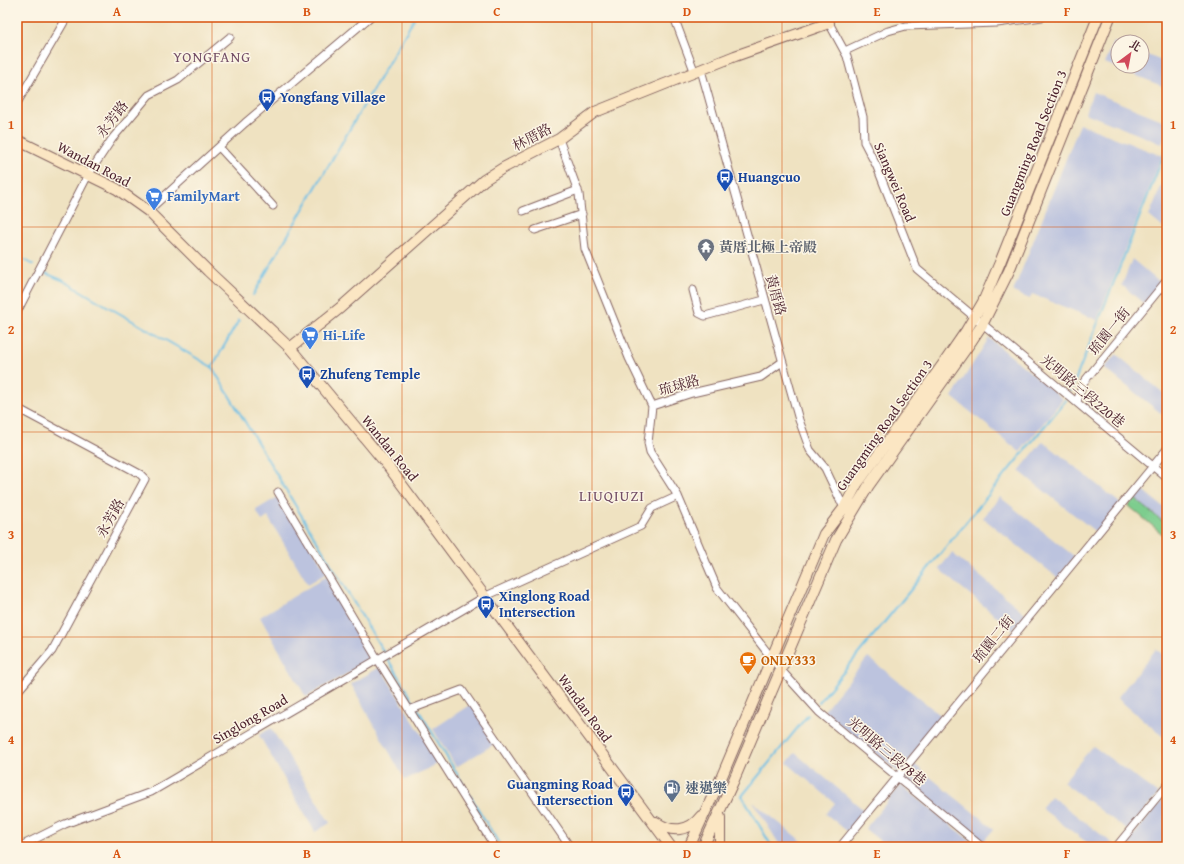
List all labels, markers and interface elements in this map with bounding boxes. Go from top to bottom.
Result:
text: A [113,2,122,21]
text: B [303,2,311,21]
text: C [493,2,501,21]
text: D [683,2,691,21]
text: E [874,2,881,21]
text: F [1064,2,1071,21]
north arrow [1110,34,1150,74]
text: 北 [1126,36,1144,55]
district label: YONGFANG [173,46,251,67]
street label: Guangming Road Section 3 [994,67,1072,219]
bus stop icon: Yongfang Village [257,87,277,112]
place label: Yongfang Village [280,87,386,107]
street label: 永芳路 [91,96,133,142]
text: 1 [8,115,14,134]
text: 1 [1170,115,1176,134]
street label: 林厝路 [509,118,555,156]
street label: Wandan Road [54,136,135,192]
street label: Siangwei Road [869,139,921,225]
bus stop icon: Huangcuo [715,167,735,192]
place label: Huangcuo [738,167,801,187]
supermarket icon: FamilyMart [144,186,164,211]
place label: FamilyMart [167,186,240,206]
temple icon: 黃厝北極上帝殿 [696,237,716,262]
place label: 黃厝北極上帝殿 [719,237,817,257]
street label: 黃厝路 [761,272,791,318]
street label: 琉園一街 [1084,303,1134,359]
text: 2 [8,320,15,339]
text: 2 [1170,320,1177,339]
supermarket icon: Hi-Life [300,325,320,350]
place label: Hi-Life [323,325,366,345]
street label: 光明路三段220巷 [1037,350,1129,432]
street label: Guangming Road Section 3 [831,355,937,495]
bus stop icon: Zhufeng Temple [297,364,317,389]
place label: Zhufeng Temple [320,364,420,384]
street label: 琉球路 [656,370,702,400]
street label: Wandan Road [357,411,423,486]
district label: LIUQIUZI [579,485,645,506]
street label: 永芳路 [91,495,129,541]
text: 3 [8,525,14,544]
text: 3 [1170,525,1176,544]
place label: Xinglong Road Intersection [499,586,590,622]
bus stop icon: Xinglong Road Intersection [476,594,496,619]
street label: 琉園二街 [968,611,1018,667]
cafe icon: ONLY333 [738,650,758,675]
place label: ONLY333 [761,650,816,670]
street label: Wandan Road [553,670,617,747]
street label: Singlong Road [209,689,292,749]
street label: 光明路三段78巷 [843,712,931,790]
text: 4 [8,730,15,749]
text: 4 [1170,730,1177,749]
place label: Guangming Road Intersection [507,774,614,810]
fuel station icon: 速邁樂 [662,778,682,803]
place label: 速邁樂 [685,778,727,798]
bus stop icon: Guangming Road Intersection [616,782,636,807]
text: A [113,844,122,863]
text: B [303,844,311,863]
text: C [493,844,501,863]
text: D [683,844,691,863]
text: E [874,844,881,863]
text: F [1064,844,1071,863]

